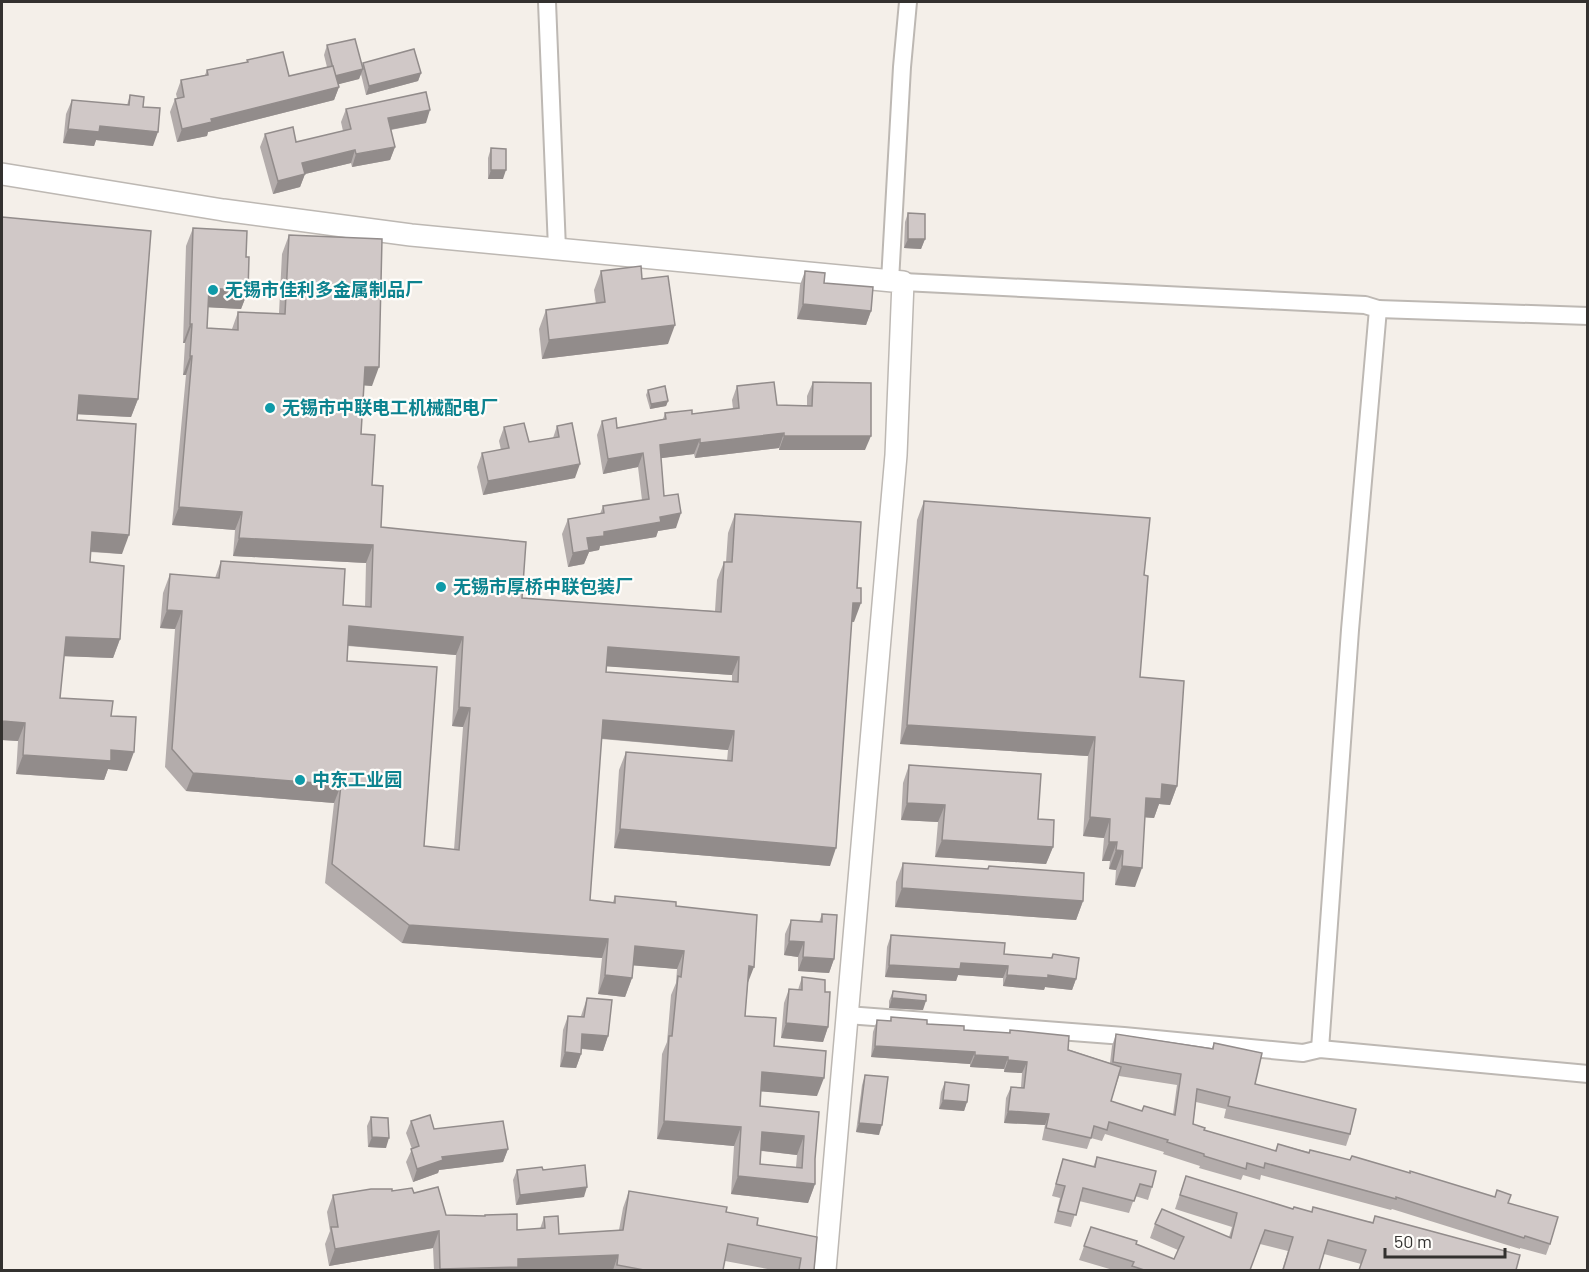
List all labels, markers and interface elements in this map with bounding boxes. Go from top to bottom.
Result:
place label: 无锡市佳利多金属制品厂 [225,278,423,300]
marker: 无锡市佳利多金属制品厂 [206,283,220,297]
place label: 无锡市中联电工机械配电厂 [282,396,498,418]
marker: 无锡市中联电工机械配电厂 [263,401,277,415]
place label: 无锡市厚桥中联包装厂 [453,575,633,597]
marker: 无锡市厚桥中联包装厂 [434,580,448,594]
place label: 中东工业园 [312,768,402,790]
marker: 中东工业园 [293,773,307,787]
scale bar [1385,1221,1505,1259]
text: 50 m [1394,1230,1432,1252]

